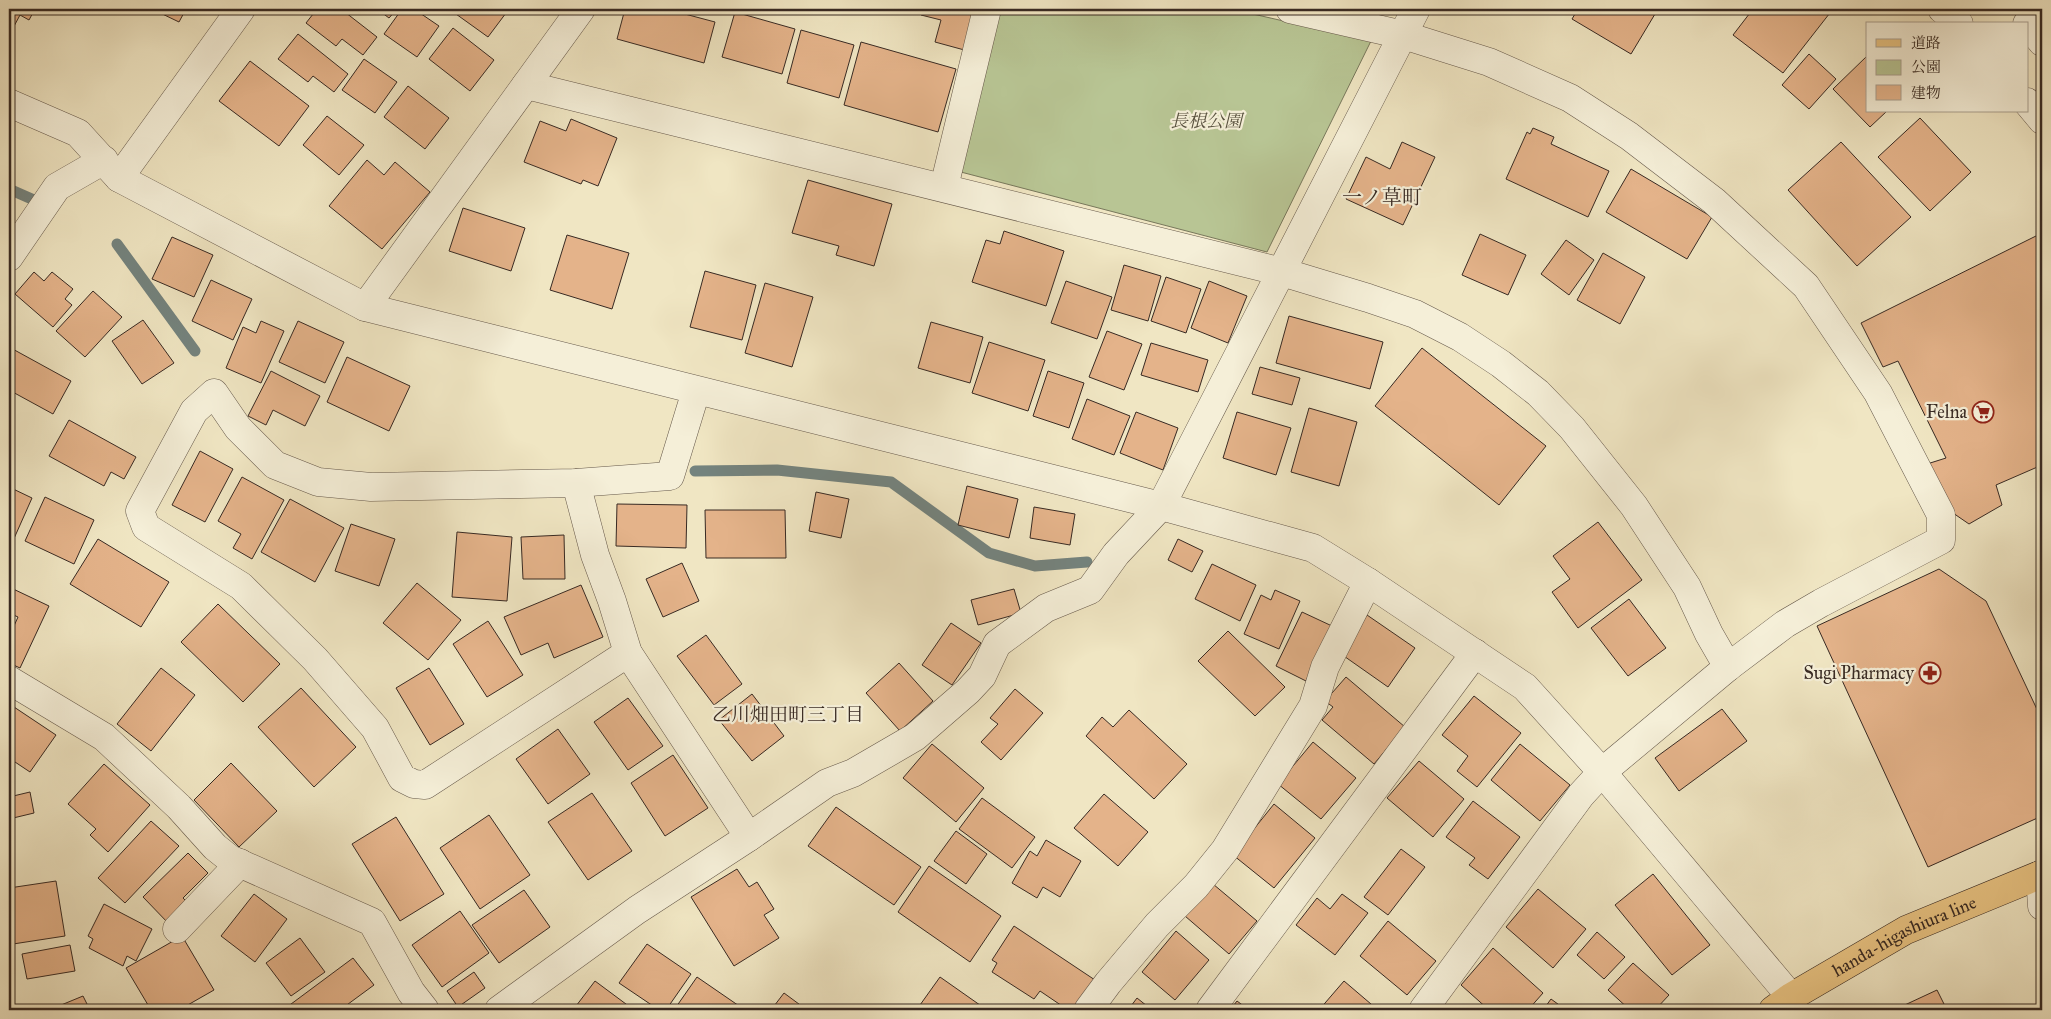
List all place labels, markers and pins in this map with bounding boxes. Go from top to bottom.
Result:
supermarket icon: Felna [1971,400,1995,424]
place label: Felna [1926,401,1967,423]
pharmacy icon: Sugi Pharmacy [1918,661,1942,685]
place label: Sugi Pharmacy [1803,662,1915,685]

